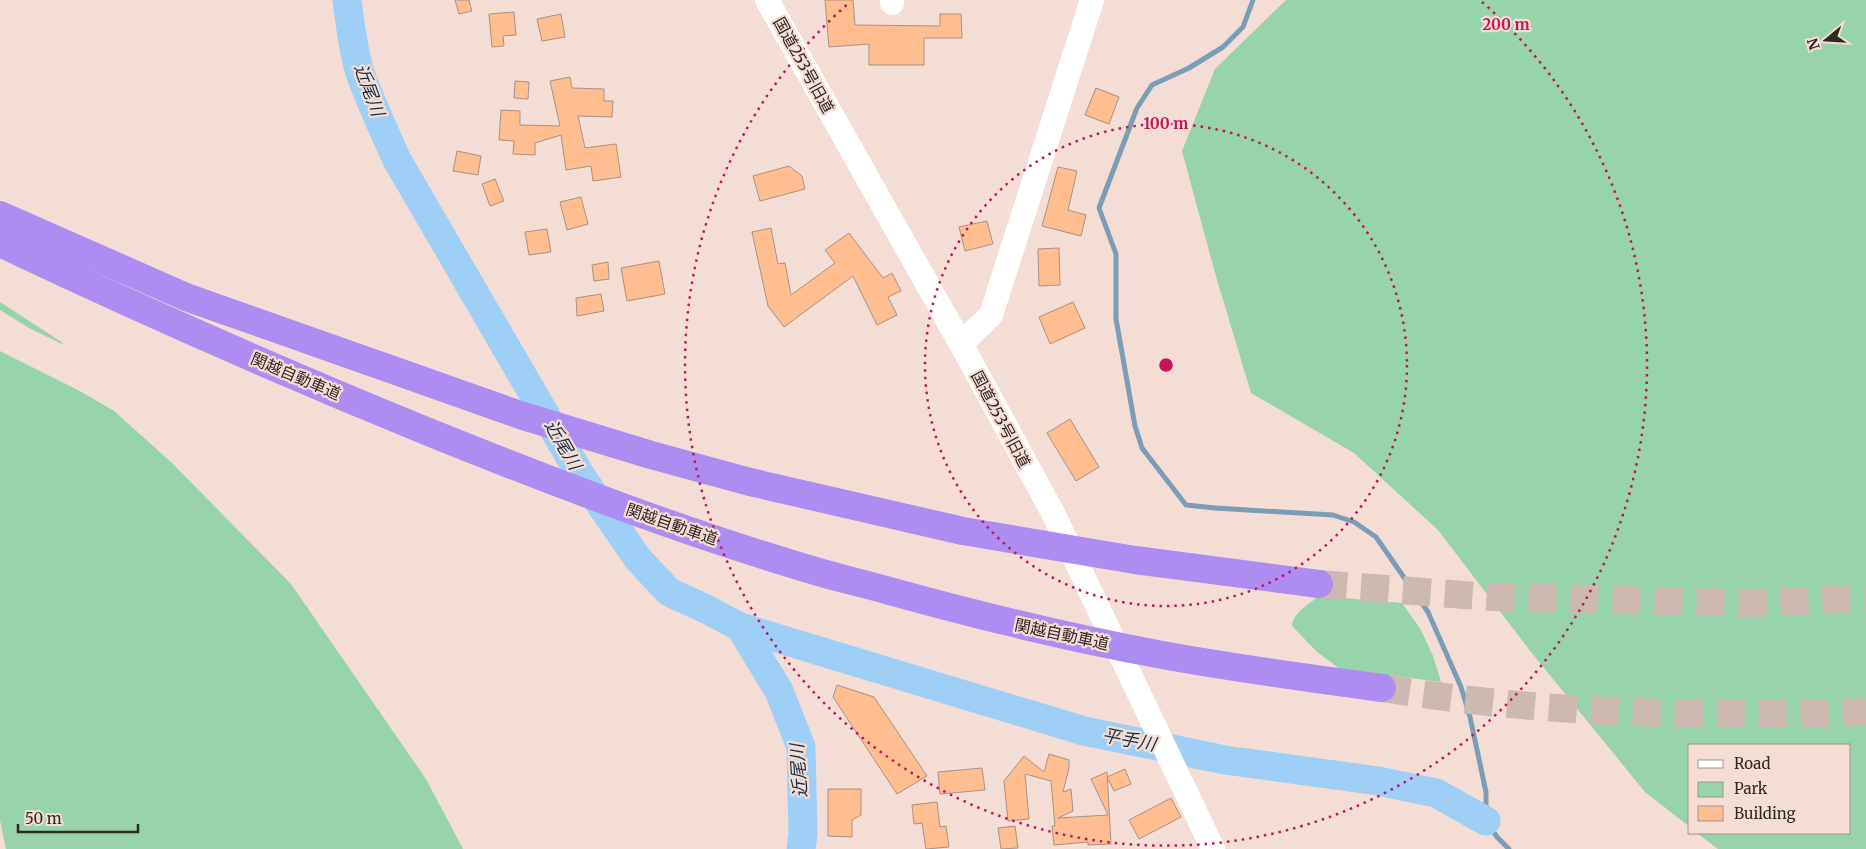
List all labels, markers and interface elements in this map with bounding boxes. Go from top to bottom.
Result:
street label: 国道253号旧道 [769,13,839,117]
text: 200 m [1482,15,1530,34]
north arrow [1801,15,1851,65]
text: N [1803,36,1824,52]
water label: 近尾川 [349,61,390,121]
text: 100 m [1144,114,1188,133]
street label: 関越自動車道 [248,348,344,404]
centre of rings [1157,356,1175,374]
street label: 国道253号旧道 [967,367,1035,471]
water label: 近尾川 [540,416,588,476]
street label: 関越自動車道 [623,499,721,549]
street label: 関越自動車道 [1013,614,1111,654]
water label: 平手川 [1100,723,1160,756]
water label: 近尾川 [785,741,812,799]
legend [1688,744,1851,834]
text: Road [1734,754,1770,773]
text: Park [1734,779,1768,798]
scale bar [18,802,138,834]
text: Building [1734,804,1796,823]
text: 50 m [25,809,62,828]

